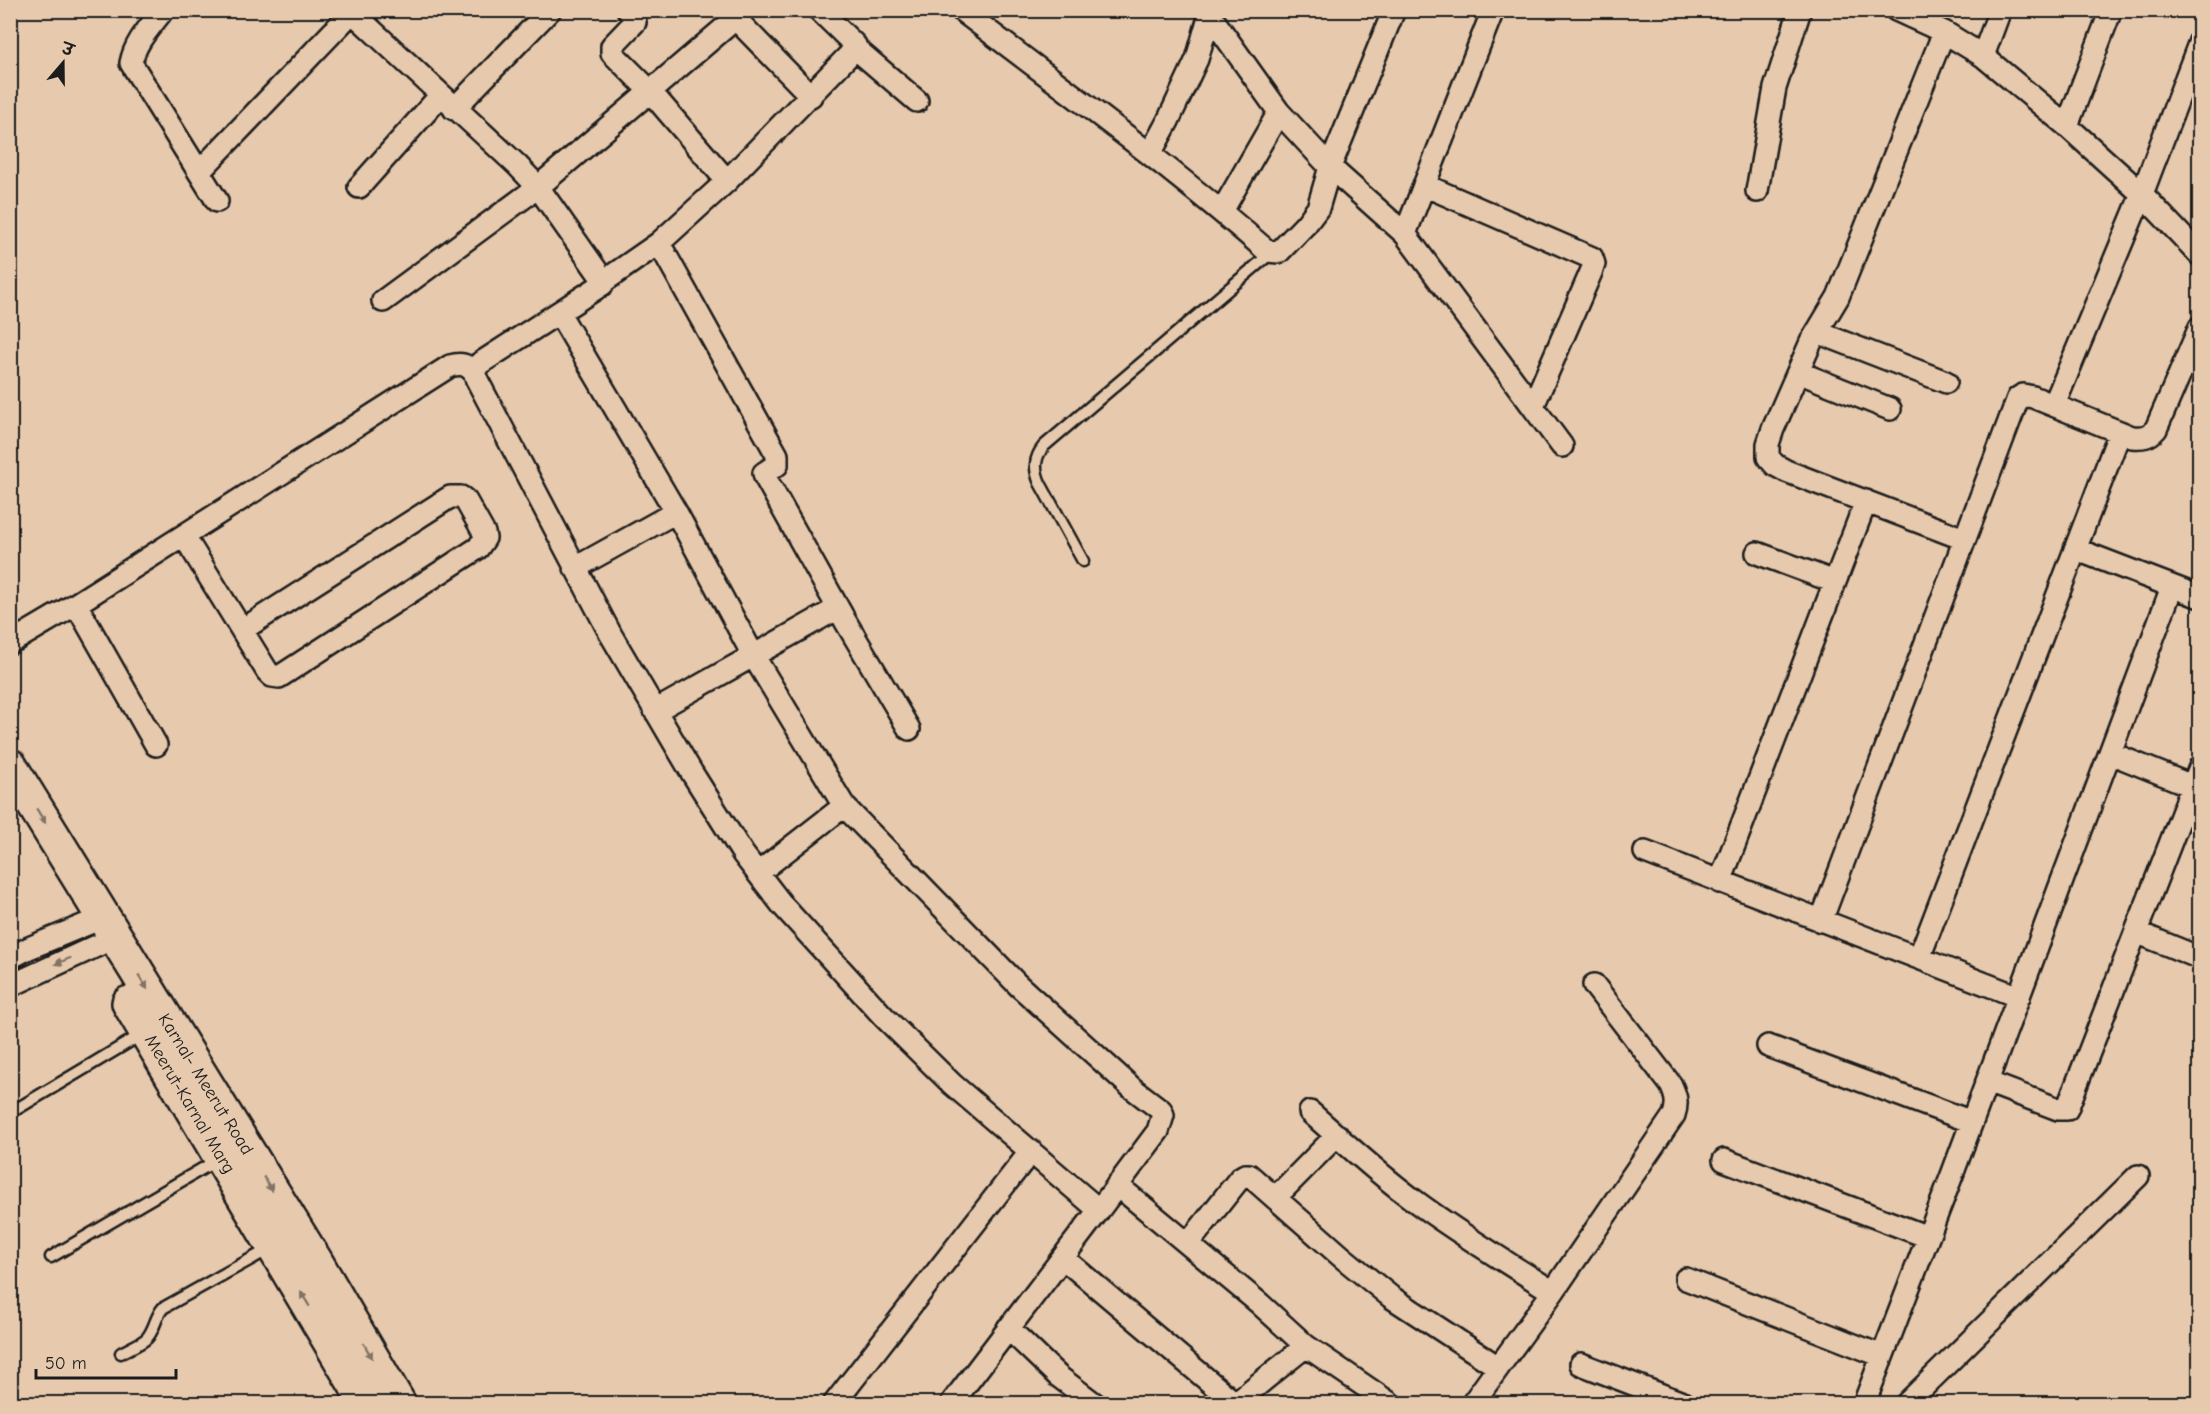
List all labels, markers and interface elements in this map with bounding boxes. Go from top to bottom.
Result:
north arrow [33,33,93,93]
text: उ [58,39,77,61]
one-way arrow [36,808,47,824]
one-way arrow [54,957,72,966]
one-way arrow [138,974,149,990]
street label: Karnal- Meerut Road [154,1010,258,1159]
street label: Meerut-Karnal Marg [140,1031,239,1177]
one-way arrow [262,1176,273,1192]
one-way arrow [300,1291,311,1307]
scale bar [36,1342,176,1380]
one-way arrow [363,1343,373,1360]
text: 50 m [45,1353,87,1374]

